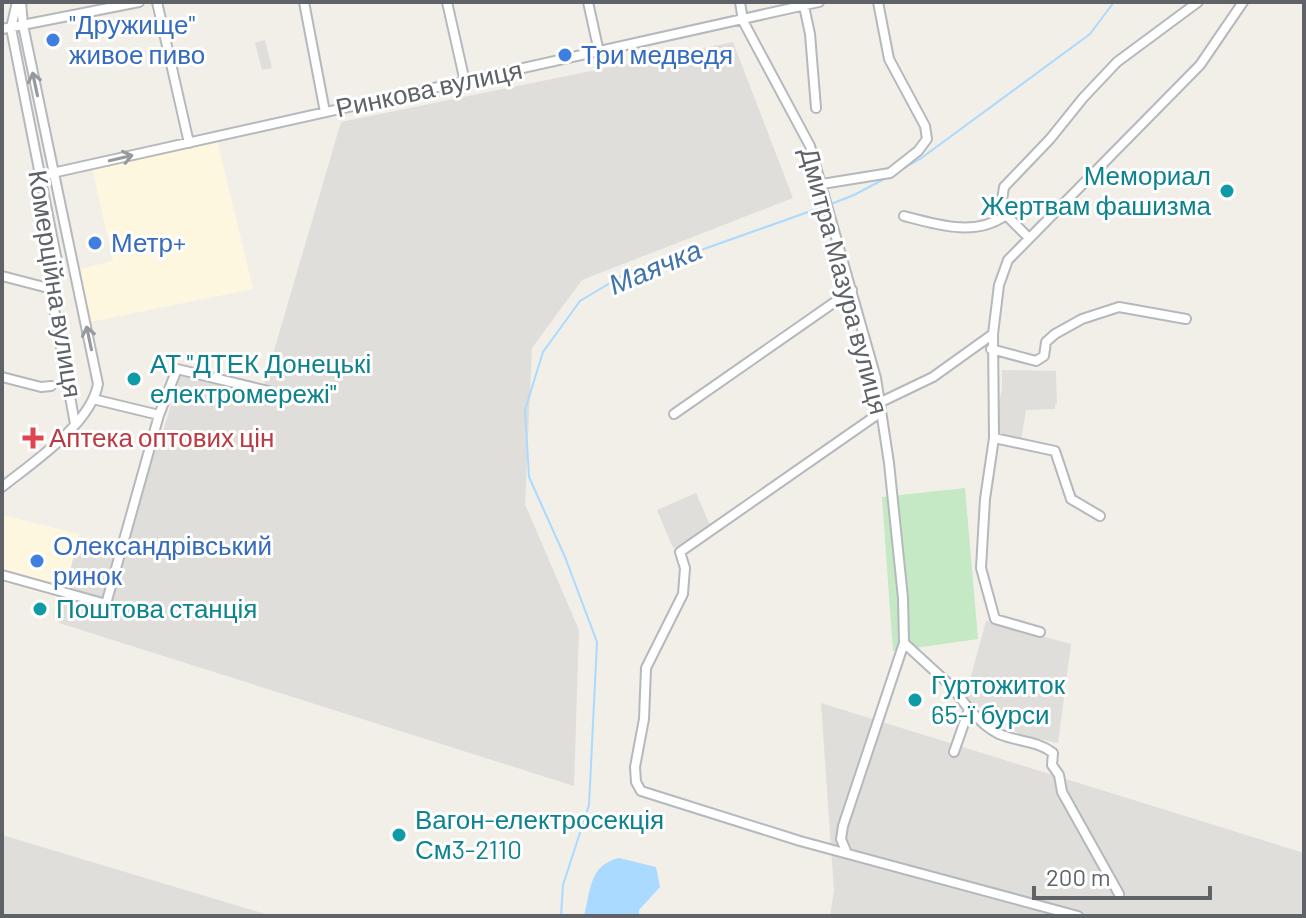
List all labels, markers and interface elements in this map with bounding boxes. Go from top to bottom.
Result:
place label: "Дружище" живое пиво [69,8,205,69]
marker: "Дружище" живое пиво [44,31,62,49]
place label: Три медведя [581,38,733,69]
marker: Три медведя [556,46,574,64]
street label: Ринкова вулиця [333,53,525,122]
one-way arrow [27,71,42,97]
street label: Дмитра Мазура вулиця [795,144,896,417]
one-way arrow [108,150,134,165]
place label: Мемориал Жертвам фашизма [981,159,1212,220]
street label: Комерційна вулиця [23,168,90,400]
marker: Мемориал Жертвам фашизма [1218,182,1236,200]
place label: Метр+ [111,226,186,257]
water label: Маячка [603,231,706,301]
marker: Метр+ [86,234,104,252]
one-way arrow [81,326,96,351]
place label: АТ "ДТЕК Донецькі електромережі" [150,347,371,408]
marker: АТ "ДТЕК Донецькі електромережі" [125,370,143,388]
place label: Аптека оптових цін [49,421,274,452]
marker: Аптека оптових цін [24,429,42,447]
place label: Олександрівський ринок [53,529,272,590]
marker: Олександрівський ринок [28,552,46,570]
place label: Поштова станція [56,592,257,623]
marker: Поштова станція [31,600,49,618]
place label: Гуртожиток 65-ї бурси [931,668,1066,729]
marker: Гуртожиток 65-ї бурси [906,691,924,709]
place label: Вагон-електросекція См3-2110 [415,803,664,864]
marker: Вагон-електросекція См3-2110 [390,826,408,844]
scale bar [1034,850,1210,900]
text: 200 m [1046,862,1111,891]

